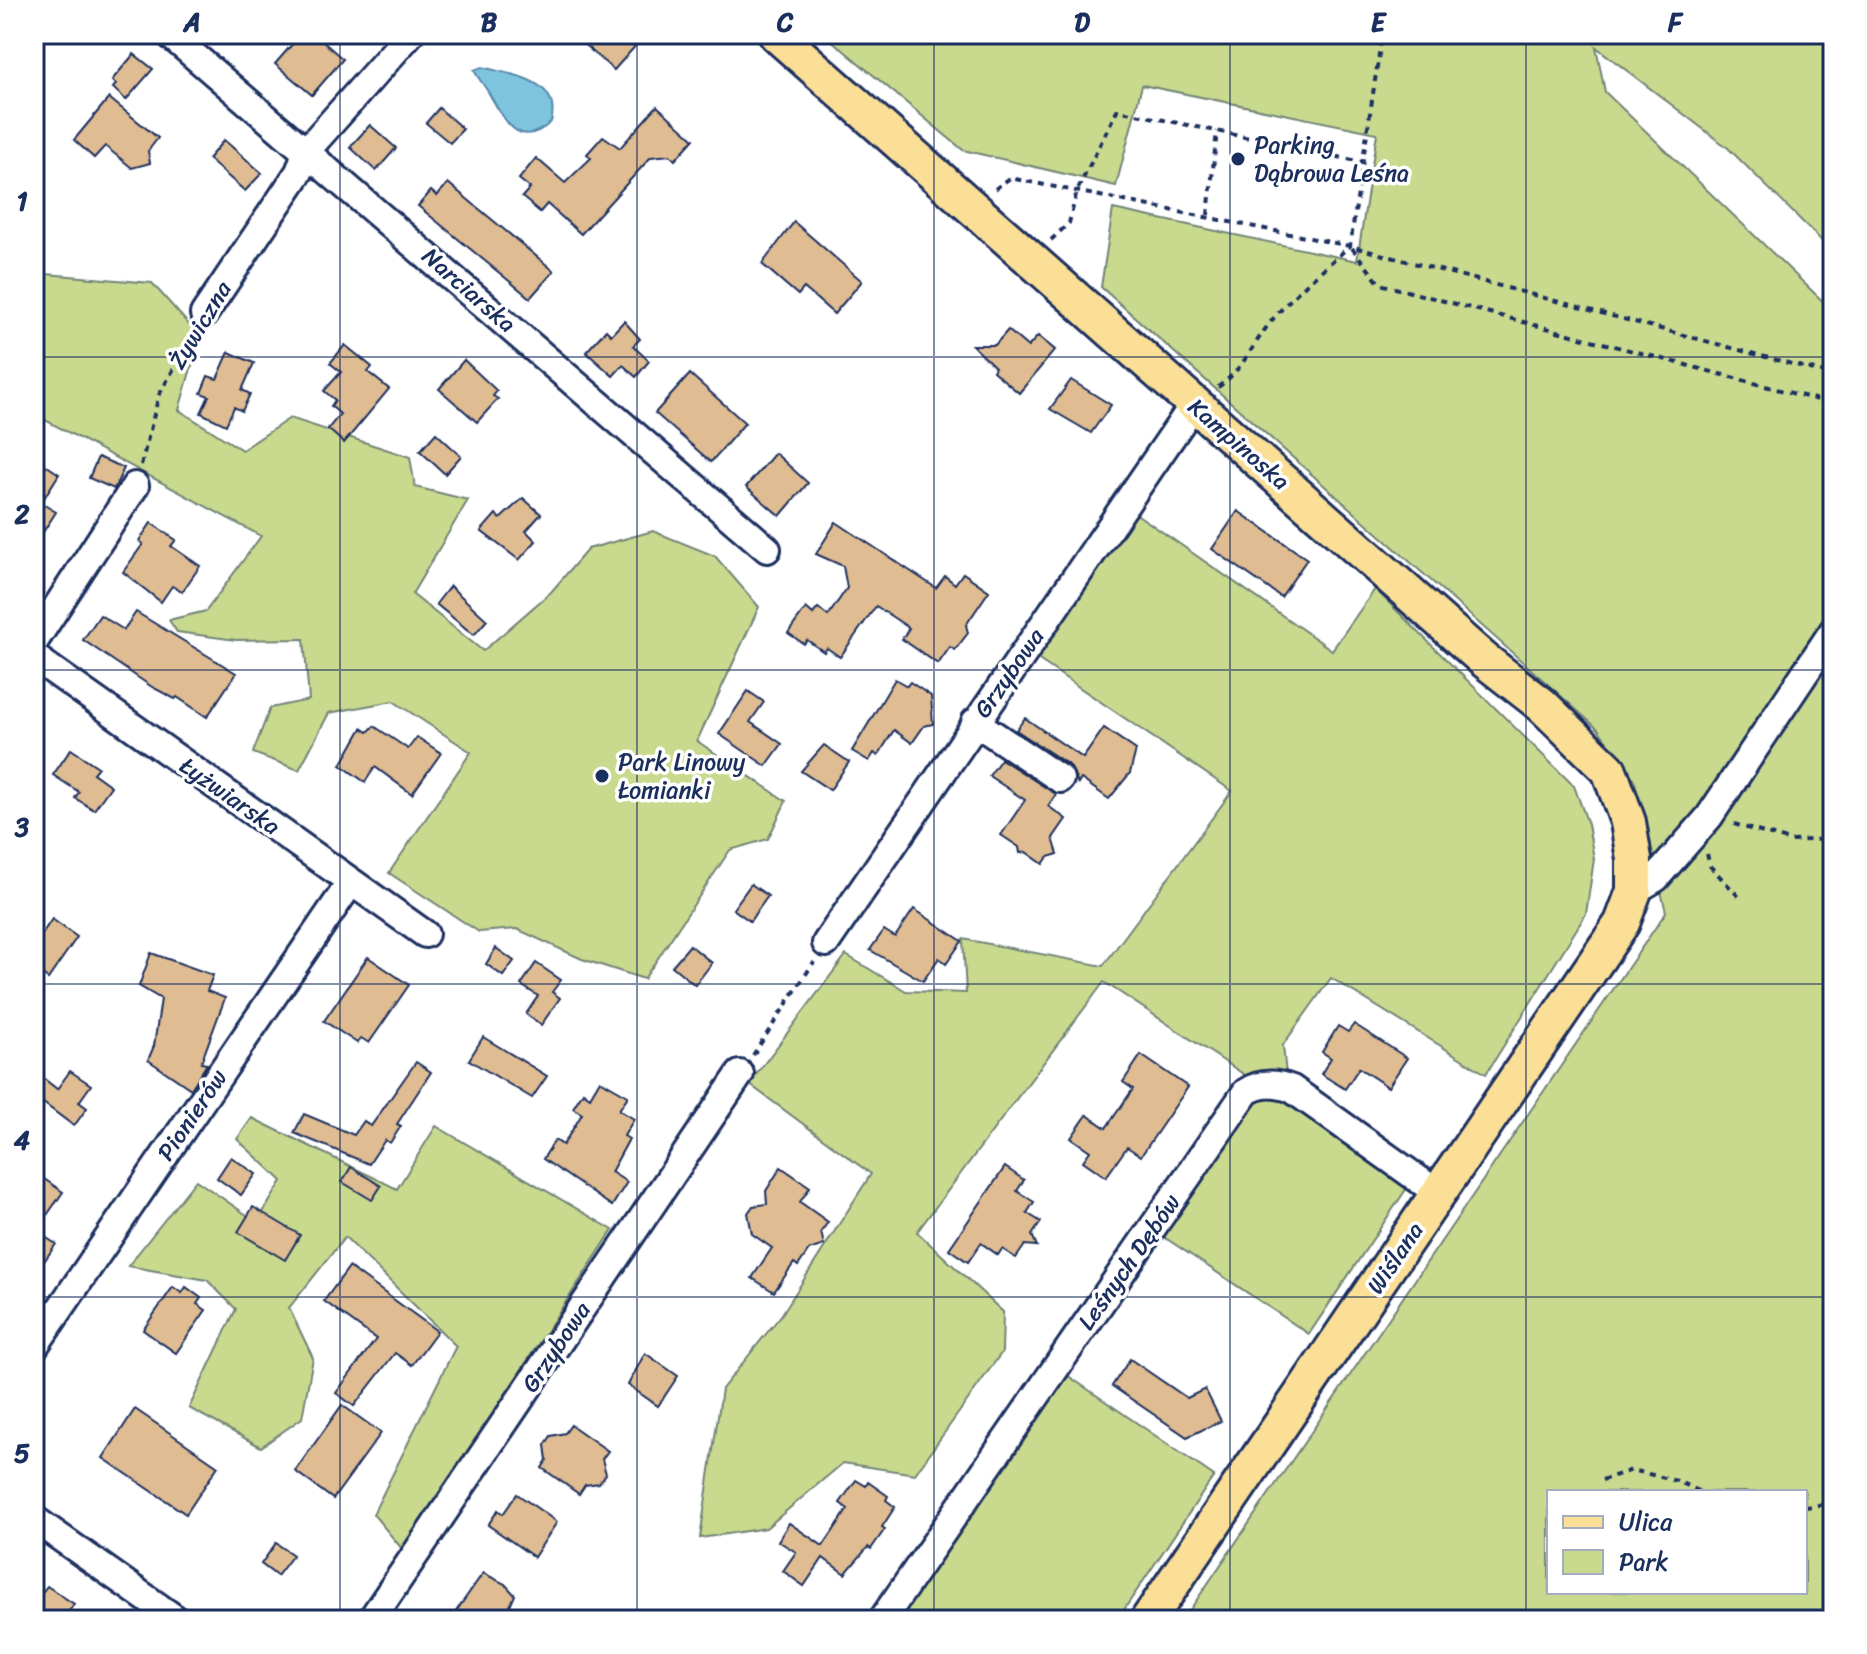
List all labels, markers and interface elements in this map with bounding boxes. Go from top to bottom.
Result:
text: A [182,0,201,45]
text: B [481,0,498,45]
text: C [776,0,794,45]
text: D [1074,0,1090,45]
text: E [1371,0,1388,45]
text: F [1667,0,1684,45]
place label: Parking Dąbrowa Leśna [1254,124,1409,194]
marker: Parking Dąbrowa Leśna [1229,150,1247,168]
text: 1 [16,178,28,224]
street label: Narciarska [412,236,526,344]
street label: Żywiczna [157,272,243,377]
street label: Kampinoska [1178,387,1300,501]
text: 2 [13,491,30,537]
street label: Grzybowa [962,618,1056,727]
place label: Park Linowy Łomianki [618,741,746,811]
street label: Łyżwiarska [170,746,290,846]
marker: Park Linowy Łomianki [593,767,611,785]
text: 3 [14,804,30,850]
street label: Pionierów [146,1060,239,1170]
text: 4 [14,1117,30,1163]
street label: Leśnych Dębów [1066,1185,1192,1339]
street label: Wiślana [1355,1213,1435,1303]
street label: Grzybowa [510,1292,603,1401]
text: 5 [14,1430,30,1476]
legend [1547,1490,1807,1594]
text: Ulica [1619,1501,1673,1543]
text: Park [1619,1541,1668,1583]

